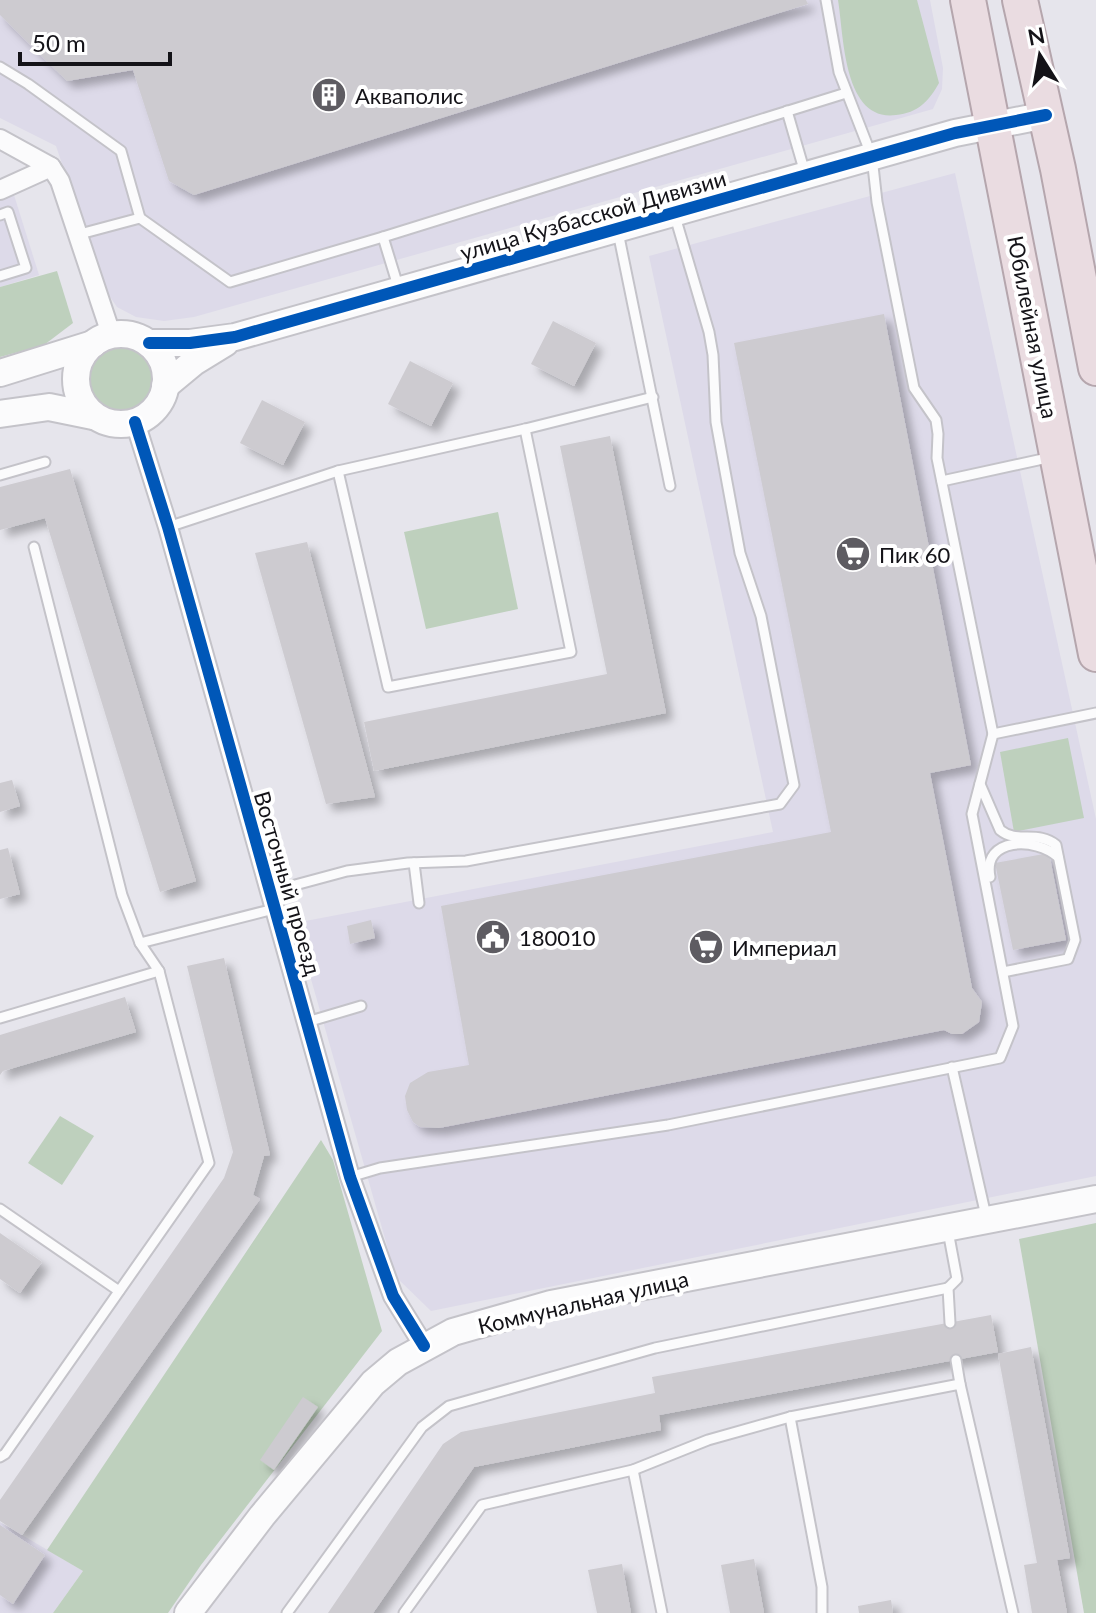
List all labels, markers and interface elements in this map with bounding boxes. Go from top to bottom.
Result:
scale bar [20,16,170,66]
north arrow [1000,16,1080,96]
text: N [1025,21,1047,51]
text: 50 m [32,28,86,57]
building icon: Акваполис [310,76,348,114]
place label: Акваполис [355,82,464,109]
street label: улица Кузбасской Дивизии [457,164,729,266]
street label: Юбилейная улица [1002,233,1064,421]
supermarket icon: Пик 60 [834,535,872,573]
place label: Пик 60 [879,541,950,568]
street label: Восточный проезд [249,788,327,979]
public building icon: 180010 [474,918,512,956]
place label: 180010 [519,924,596,951]
supermarket icon: Империал [687,928,725,966]
place label: Империал [732,934,837,961]
street label: Коммунальная улица [475,1265,691,1339]

